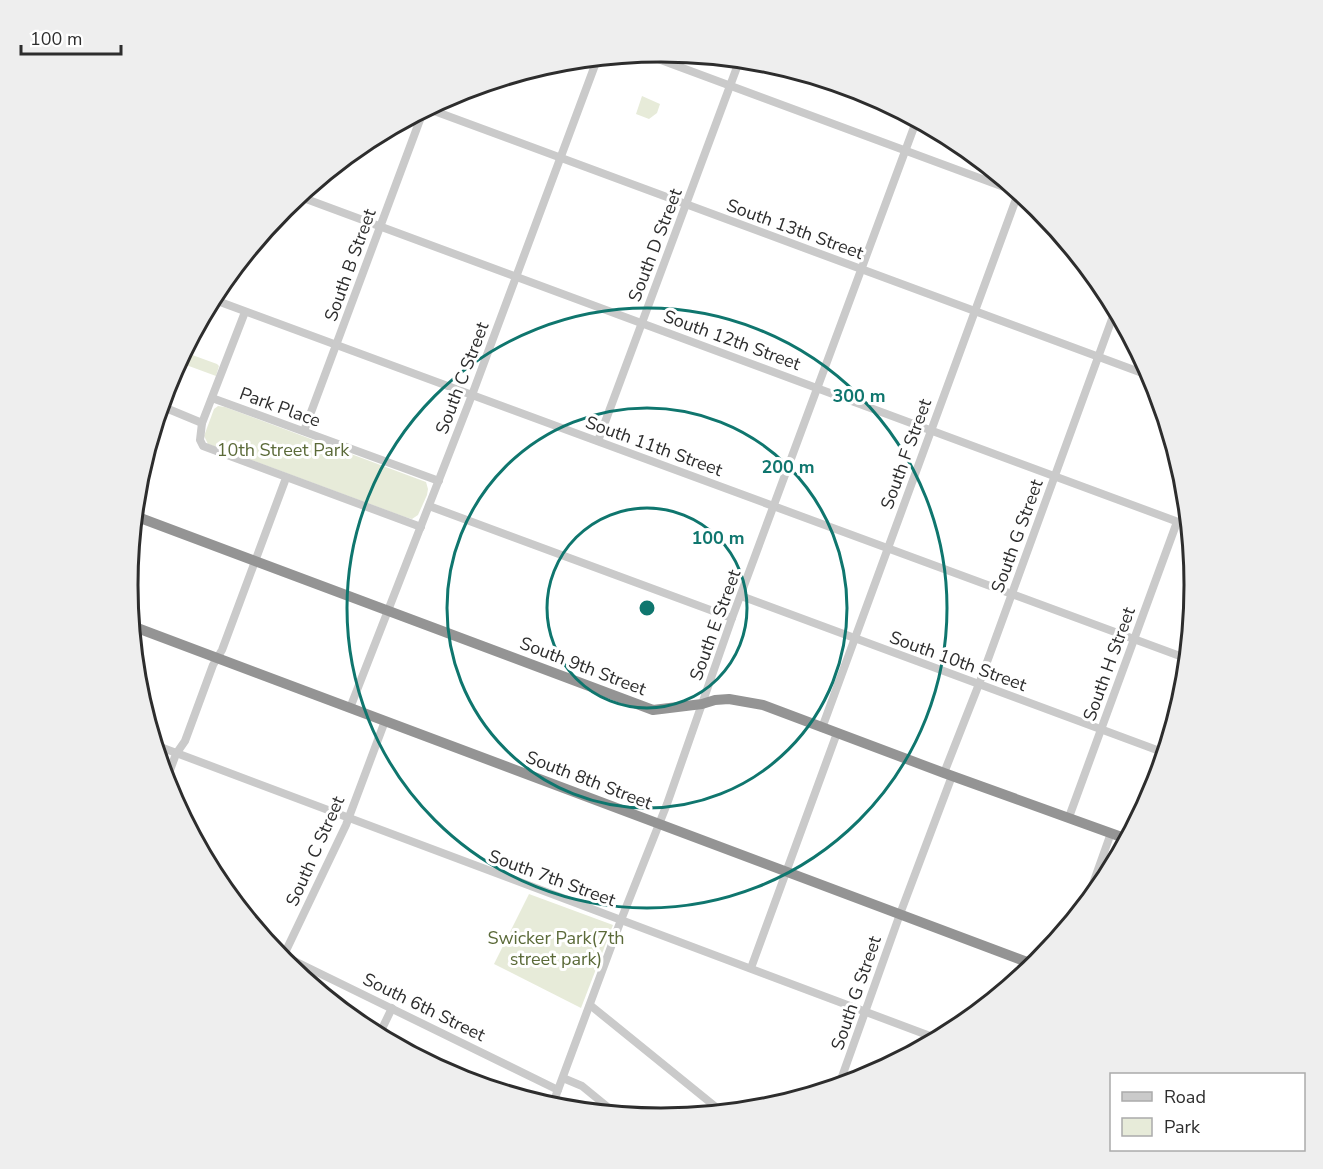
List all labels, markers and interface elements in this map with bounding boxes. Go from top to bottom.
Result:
scale bar [21,18,122,56]
text: 100 m [30,27,82,51]
street label: South D Street [622,184,688,305]
street label: South 13th Street [723,193,868,265]
street label: South B Street [319,205,382,325]
street label: South 12th Street [660,304,805,376]
street label: South C Street [430,318,495,437]
street label: Park Place [236,381,324,433]
text: 300 m [832,384,886,408]
street label: South F Street [875,395,937,513]
street label: South 11th Street [582,410,727,482]
park label: 10th Street Park [217,438,350,462]
text: 200 m [761,455,815,479]
street label: South G Street [985,475,1049,596]
text: 100 m [691,526,745,550]
street label: South E Street [684,565,746,684]
centre of rings [637,598,657,618]
street label: South H Street [1077,603,1141,724]
street label: South 10th Street [886,625,1031,697]
street label: South 9th Street [516,631,650,701]
street label: South 8th Street [522,745,656,815]
street label: South C Street [280,792,350,910]
street label: South 7th Street [485,844,619,912]
park label: Swicker Park(7th street park) [488,926,625,971]
street label: South G Street [825,932,887,1053]
street label: South 6th Street [359,967,490,1047]
legend [1110,1073,1305,1151]
text: Road [1164,1085,1206,1109]
text: Park [1164,1115,1201,1139]

